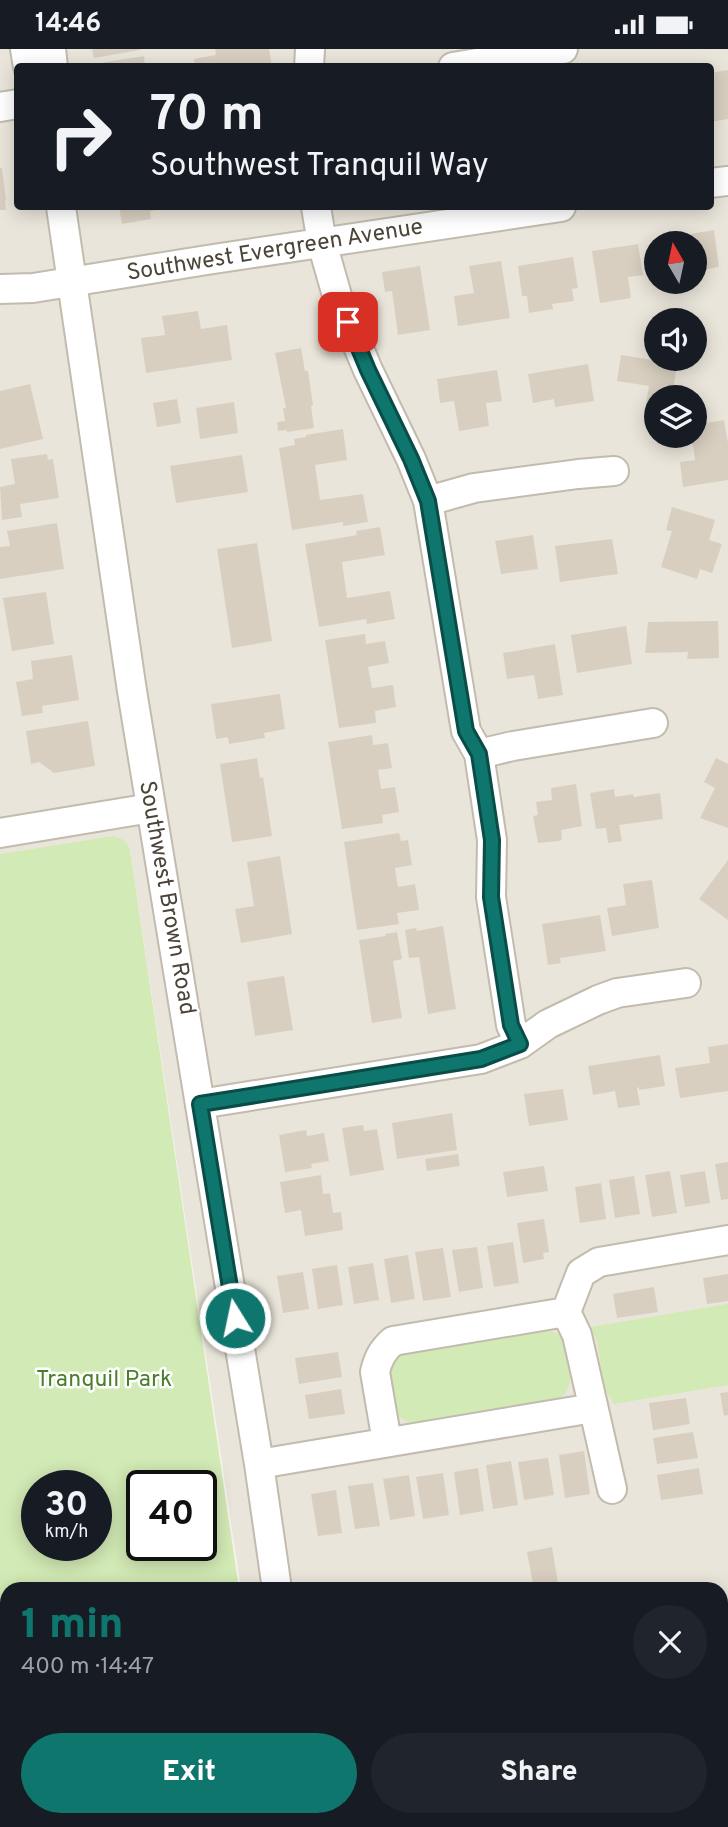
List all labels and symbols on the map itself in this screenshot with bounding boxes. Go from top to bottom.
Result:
street label: Southwest Evergreen Avenue [125,213,425,289]
north arrow [644,231,707,294]
pin [318,292,378,352]
street label: Southwest Brown Road [131,779,201,1017]
position arrow [198,1281,272,1355]
park label: Tranquil Park [36,1366,172,1395]
speed limit sign: 40 [126,1470,217,1561]

